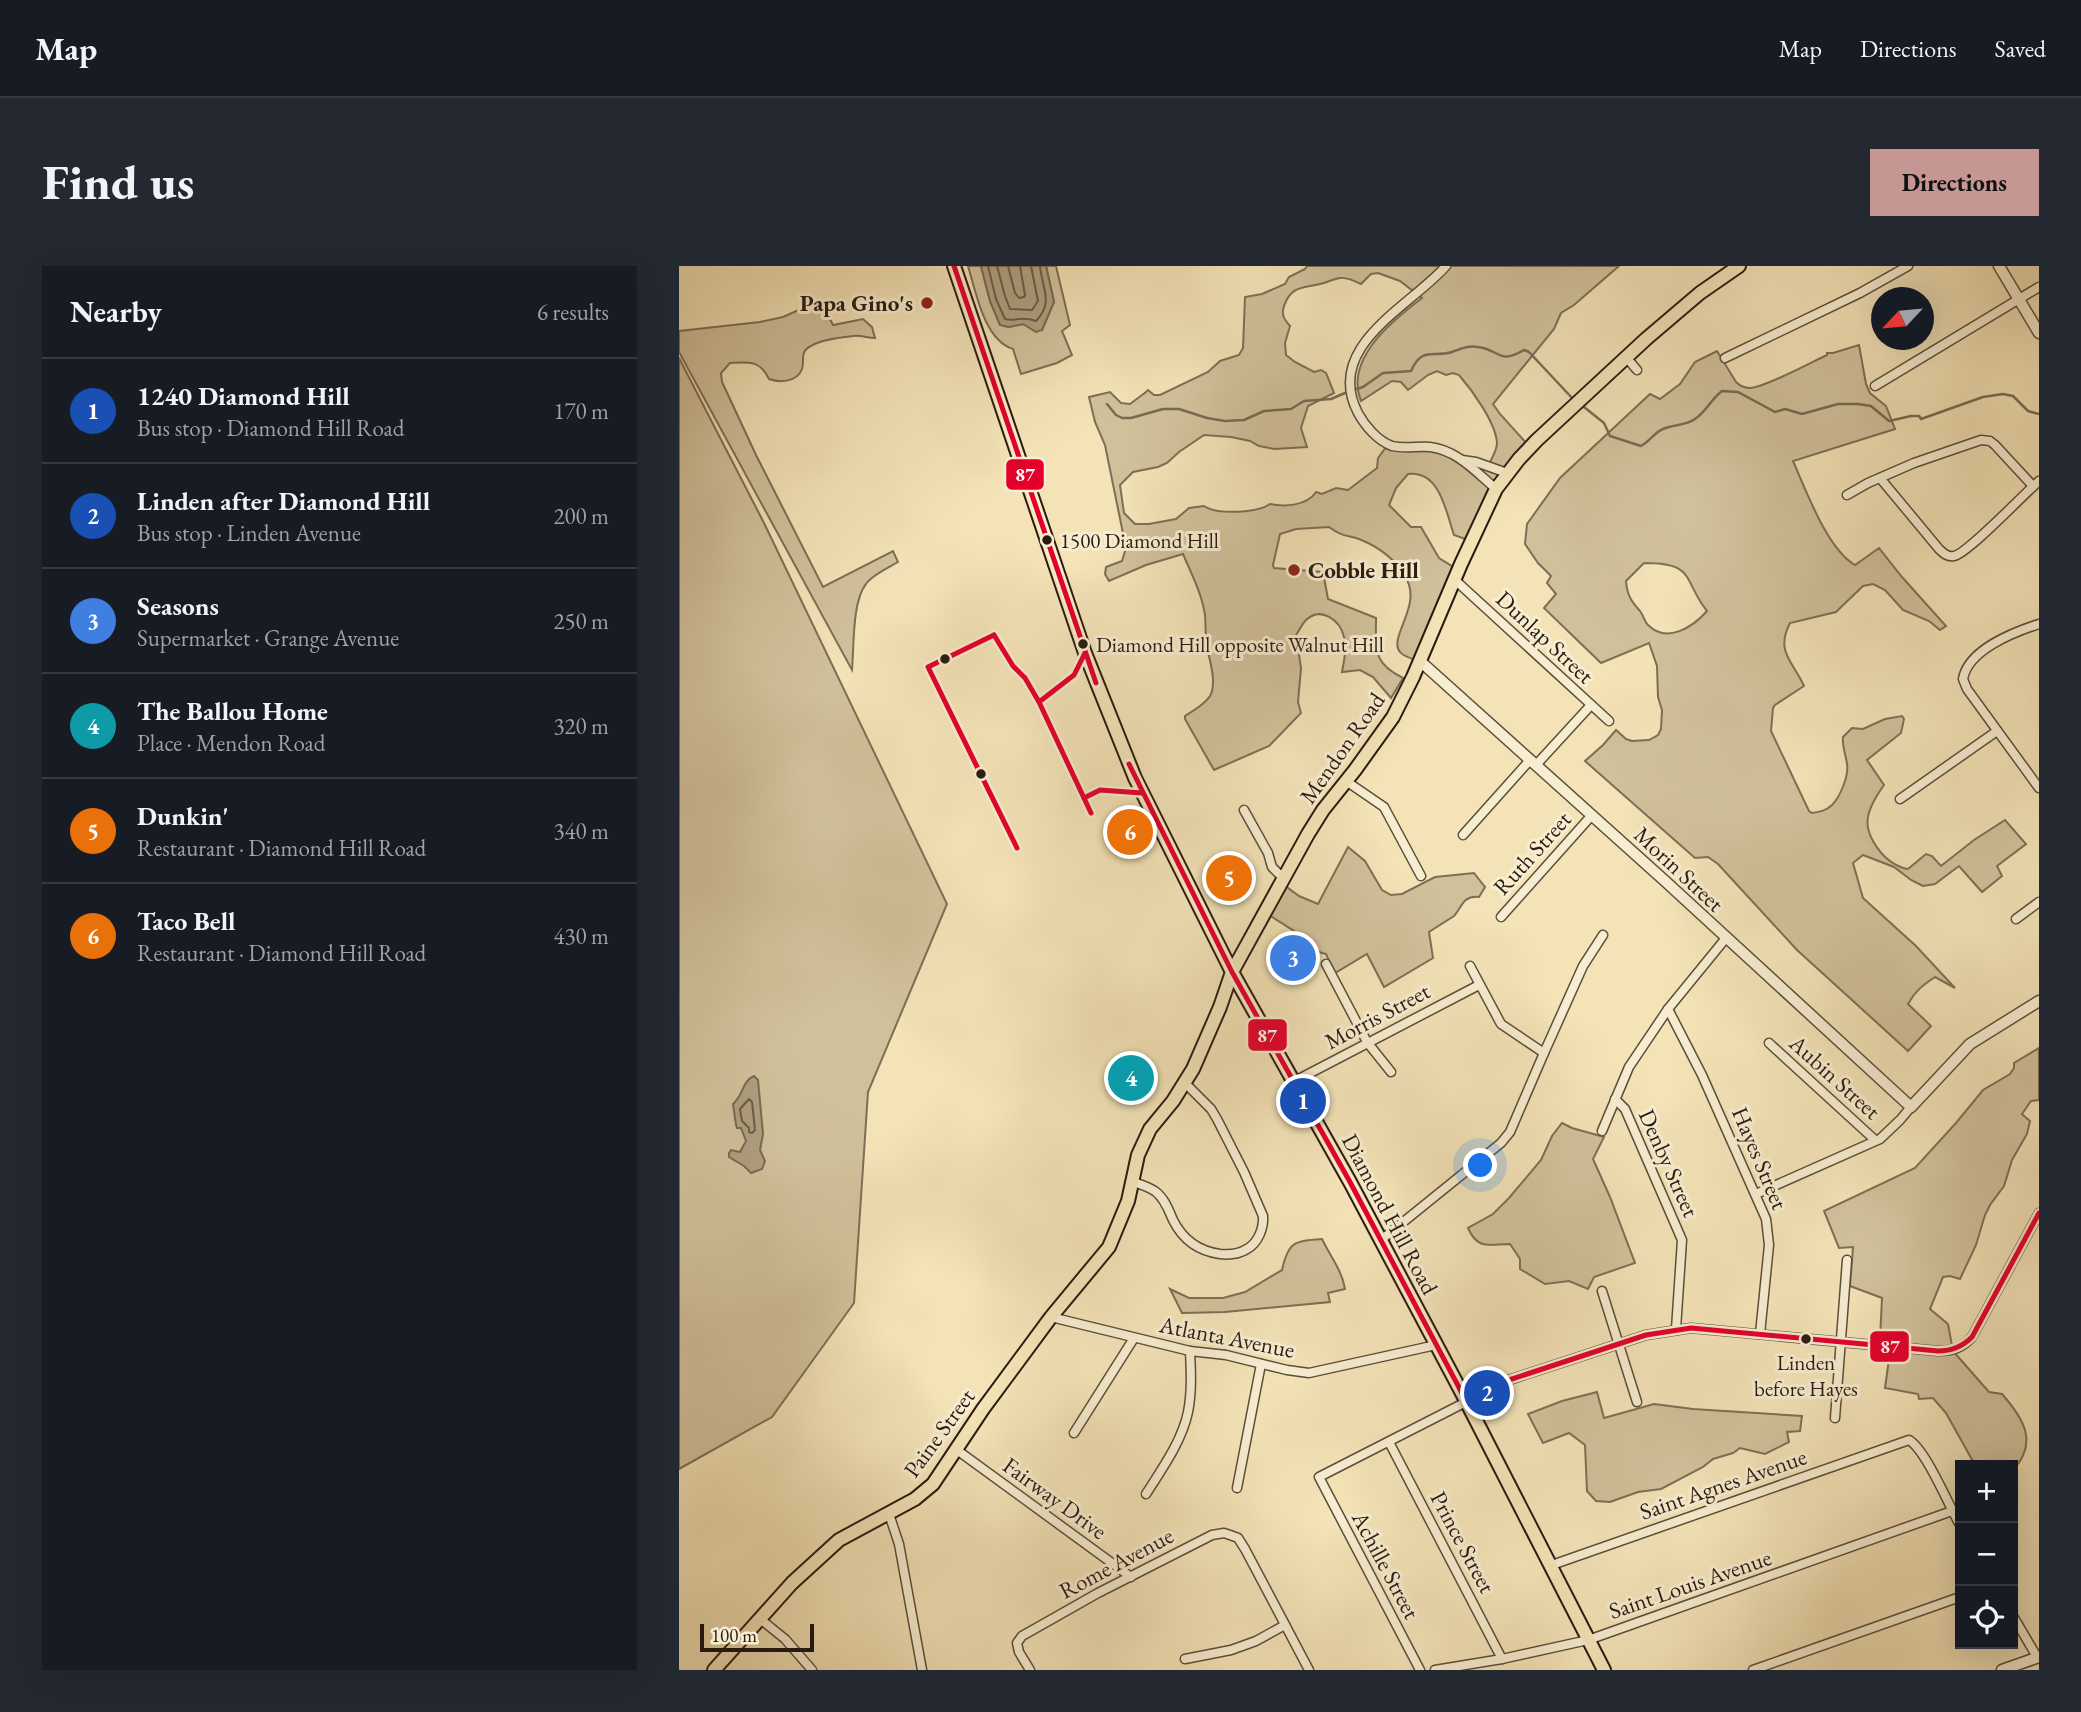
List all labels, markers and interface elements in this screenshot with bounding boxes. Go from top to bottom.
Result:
text: Map [35,27,97,70]
text: Map [1779,33,1822,64]
text: Directions [1860,33,1957,64]
text: Saved [1995,33,2046,64]
button: Directions [1870,149,2039,216]
text: Find us [42,150,194,214]
north arrow [1871,287,1934,350]
place label: Papa Gino's [800,288,913,318]
text: Nearby [70,292,162,331]
marker: Papa Gino's [919,295,935,311]
text: 6 results [537,297,609,327]
text: 1240 Diamond Hill [137,379,350,413]
text: 1 [87,396,99,426]
text: 170 m [553,396,609,426]
text: Bus stop · Diamond Hill Road [137,413,404,443]
line badge: 87 [1005,458,1045,491]
text: 87 [1015,462,1036,487]
text: Linden after Diamond Hill [137,484,430,518]
text: 2 [87,501,99,531]
text: 200 m [553,501,609,531]
text: Bus stop · Linden Avenue [137,518,361,548]
place label: 1500 Diamond Hill [1060,527,1219,554]
marker: 1500 Diamond Hill [1040,533,1054,547]
place label: Cobble Hill [1308,555,1419,585]
marker: Cobble Hill [1286,562,1302,578]
street label: Dunlap Street [1490,584,1601,691]
text: Seasons [137,589,219,623]
text: 3 [87,606,99,636]
text: 250 m [553,606,609,636]
text: Supermarket · Grange Avenue [137,623,399,653]
place label: Diamond Hill opposite Walnut Hill [1096,631,1384,658]
marker: Diamond Hill opposite Walnut Hill [1076,637,1090,651]
unlabelled marker [938,652,952,666]
street label: Mendon Road [1293,686,1392,810]
text: The Ballou Home [137,694,328,728]
text: 4 [87,711,99,741]
text: 320 m [553,711,609,741]
text: Place · Mendon Road [137,728,325,758]
unlabelled marker [974,767,988,781]
text: Dunkin' [137,799,229,833]
street label: Ruth Street [1486,804,1578,901]
pin: 6 [1107,806,1153,858]
text: 5 [87,816,99,846]
text: 340 m [553,816,609,846]
street label: Morin Street [1628,820,1731,919]
text: Restaurant · Diamond Hill Road [137,833,426,863]
pin: 5 [1206,852,1252,904]
text: Taco Bell [137,904,236,938]
text: 6 [87,921,99,951]
text: 430 m [553,921,609,951]
pin: 3 [1270,932,1316,984]
text: Restaurant · Diamond Hill Road [137,938,426,968]
street label: Morris Street [1319,975,1436,1056]
line badge: 87 [1247,1018,1288,1052]
text: 87 [1257,1023,1278,1048]
street label: Aubin Street [1782,1027,1888,1126]
pin: 4 [1108,1052,1154,1104]
pin: 1 [1280,1075,1326,1127]
street label: Hayes Street [1725,1102,1795,1215]
street label: Denby Street [1632,1104,1706,1222]
street label: Diamond Hill Road [1335,1128,1445,1300]
your location [1463,1148,1497,1182]
street label: Atlanta Avenue [1156,1309,1297,1365]
line badge: 87 [1869,1330,1910,1363]
marker: Linden before Hayes [1799,1332,1813,1346]
text: 87 [1880,1334,1901,1359]
place label: Linden before Hayes [1754,1349,1858,1402]
pin: 2 [1464,1367,1510,1419]
street label: Paine Street [897,1382,982,1483]
street label: Saint Agnes Avenue [1636,1441,1810,1527]
street label: Fairway Drive [997,1450,1113,1546]
map controls [1955,1460,2018,1649]
button: + [1955,1460,2018,1523]
street label: Prince Street [1424,1486,1503,1599]
street label: Achille Street [1345,1505,1427,1625]
street label: Rome Avenue [1054,1520,1178,1606]
button: − [1955,1523,2018,1586]
street label: Saint Louis Avenue [1605,1542,1775,1626]
button: locate [1955,1586,2018,1649]
scale bar [700,1621,814,1653]
text: 100 m [711,1623,757,1648]

